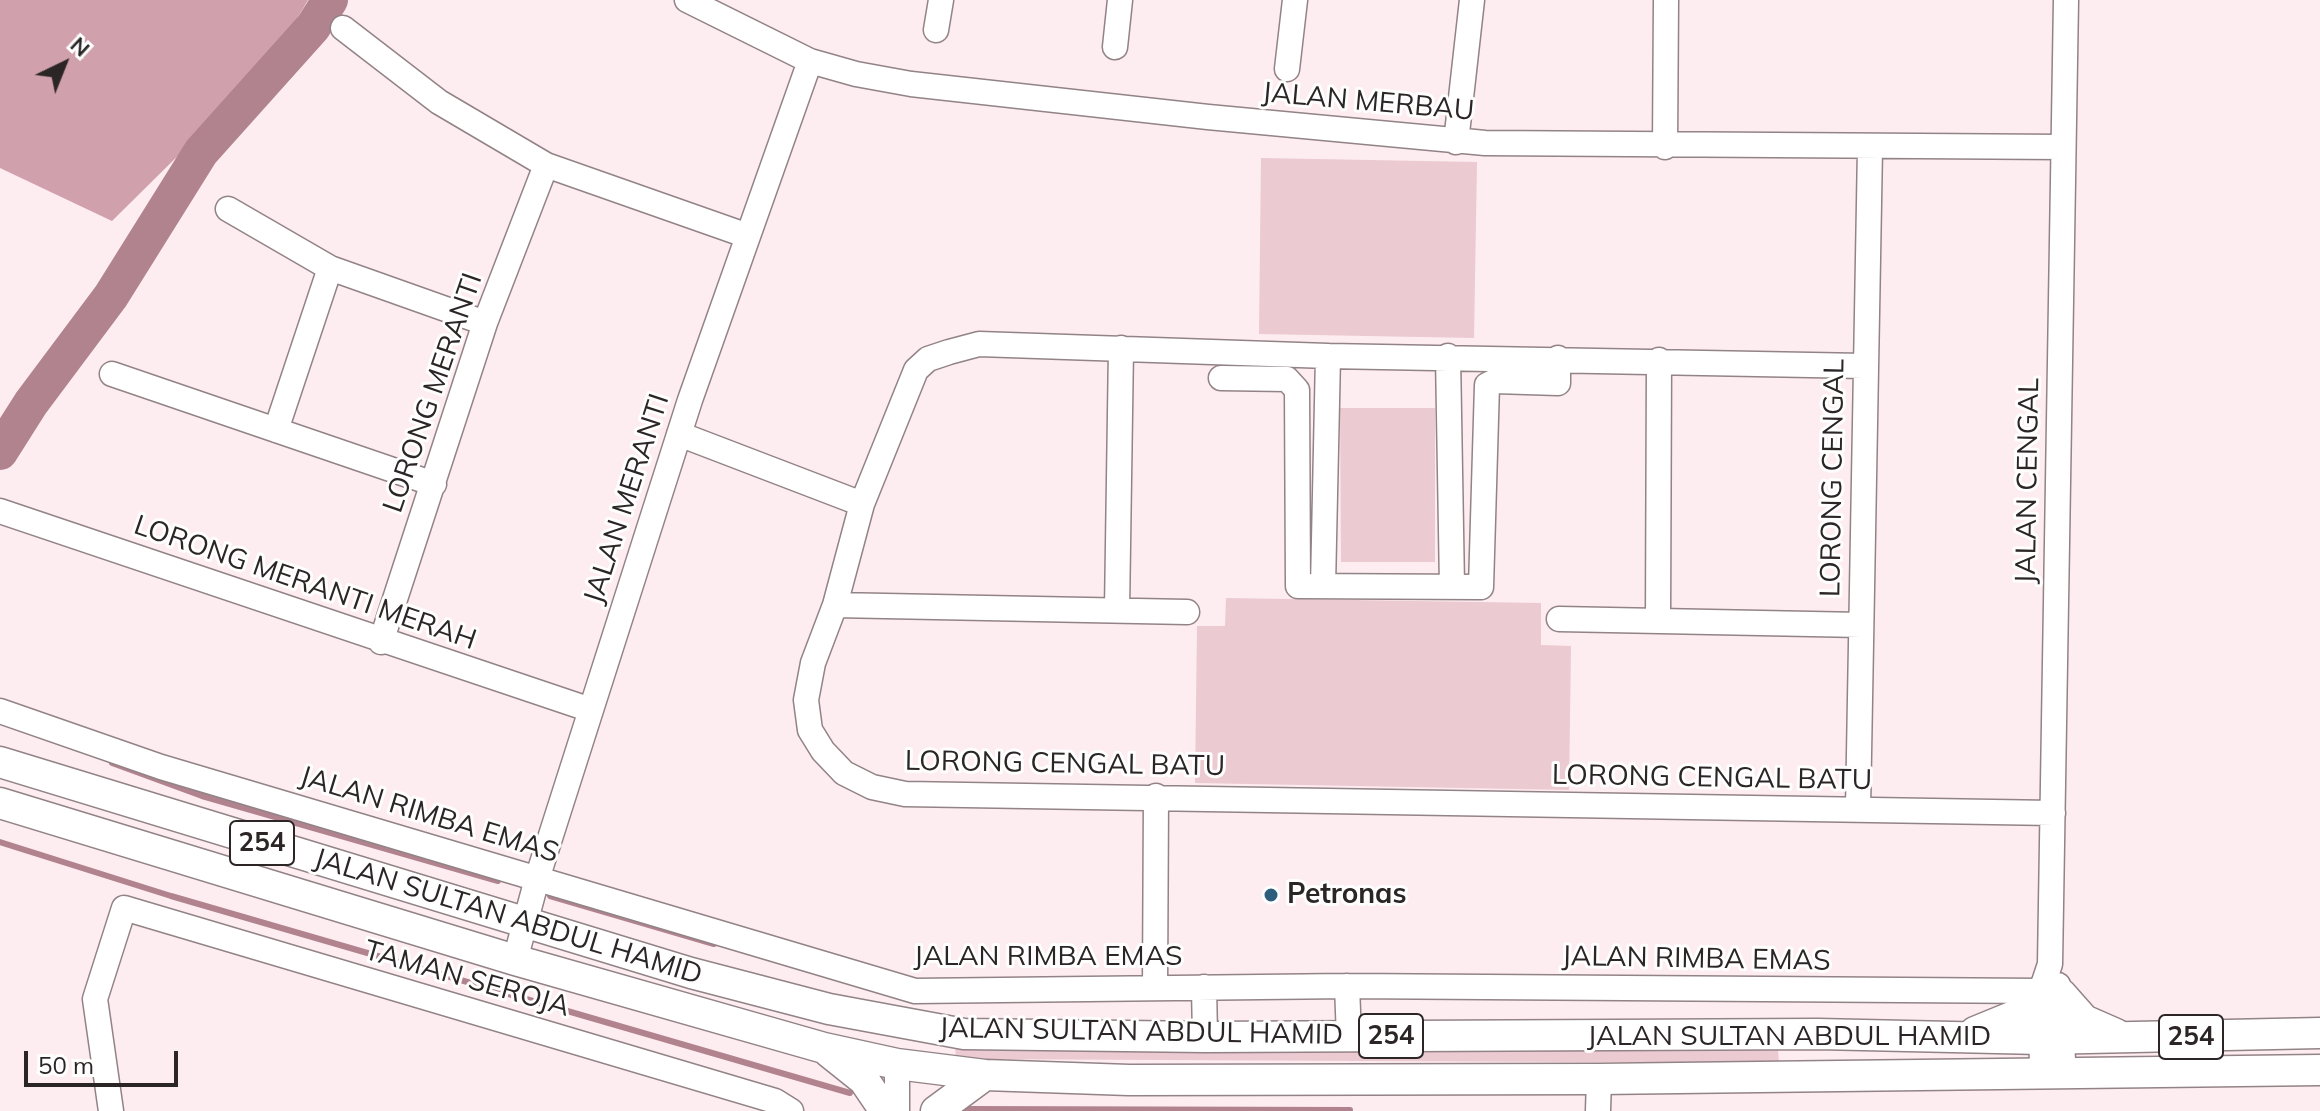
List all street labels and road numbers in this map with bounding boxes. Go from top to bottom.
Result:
street label: JALAN MERBAU [1261,76,1475,128]
street label: LORONG MERANTI [376,269,490,517]
street label: LORONG CENGAL [1814,359,1852,597]
street label: JALAN CENGAL [2009,378,2047,584]
street label: JALAN MERANTI [577,390,677,608]
street label: LORONG MERANTI MERAH [130,509,480,657]
street label: LORONG CENGAL BATU [905,744,1225,784]
street label: LORONG CENGAL BATU [1552,758,1872,798]
street label: JALAN RIMBA EMAS [295,760,563,870]
road number: 254 [230,821,294,865]
street label: JALAN SULTAN ABDUL HAMID [310,842,706,992]
street label: TAMAN SEROJA [361,934,573,1024]
street label: JALAN RIMBA EMAS [914,940,1182,974]
street label: JALAN RIMBA EMAS [1561,940,1831,978]
street label: JALAN SULTAN ABDUL HAMID [939,1012,1343,1052]
road number: 254 [1359,1014,1423,1058]
road number: 254 [2159,1015,2223,1059]
street label: JALAN SULTAN ABDUL HAMID [1587,1020,1991,1054]

